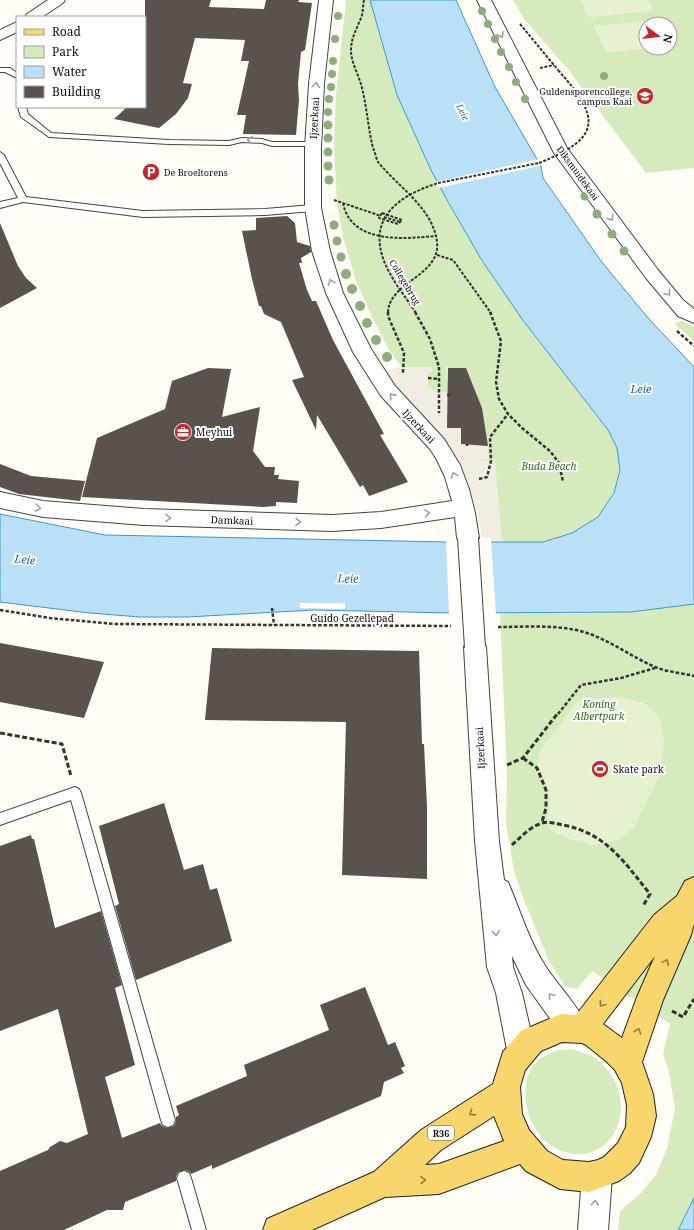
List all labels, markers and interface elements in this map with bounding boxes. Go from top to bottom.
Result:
legend [16,16,146,108]
north arrow [638,16,678,56]
text: Road [52,23,82,40]
one-way arrow [496,31,504,38]
text: N [660,33,677,45]
text: Park [52,43,80,60]
text: Water [52,63,87,80]
one-way arrow [311,82,320,88]
text: Building [52,83,101,100]
place label: Guldensporencollege, campus Kaai [539,85,632,108]
school or university icon: Guldensporencollege, campus Kaai [635,86,655,106]
street label: Ijzerkaai [306,96,322,139]
water label: Leie [453,100,473,123]
one-way arrow [247,136,253,144]
street label: Diksmuidekaai [554,143,602,203]
parking icon: De Broeltorens [141,162,161,182]
place label: De Broeltorens [164,166,228,179]
one-way arrow [606,213,613,220]
street label: Collegebrug [386,257,424,307]
one-way arrow [327,279,335,286]
one-way arrow [663,288,670,295]
water label: Leie [629,381,652,396]
one-way arrow [389,393,397,401]
street label: Ijzerkaai [400,406,439,447]
office icon: Meyhui [173,422,193,442]
place label: Meyhui [196,425,233,439]
park label: Buda Beach [521,459,576,473]
one-way arrow [450,471,459,478]
one-way arrow [35,503,41,512]
one-way arrow [424,509,430,518]
street label: Damkaai [210,512,254,528]
one-way arrow [165,514,171,522]
one-way arrow [295,517,301,526]
water label: Leie [13,550,37,568]
water label: Leie [336,570,359,586]
street label: Guido Gezellepad [310,611,394,625]
park label: Koning Albertpark [573,697,625,723]
street label: Ijzerkaai [472,726,488,769]
sports icon: Skate park [590,759,610,779]
place label: Skate park [613,762,664,776]
one-way arrow [492,930,501,936]
one-way arrow [661,958,669,966]
one-way arrow [549,994,556,1001]
one-way arrow [599,1000,606,1007]
one-way arrow [634,1027,642,1034]
one-way arrow [469,1108,476,1116]
road number: R36 [428,1126,454,1140]
one-way arrow [420,1175,426,1184]
one-way arrow [591,1200,599,1206]

